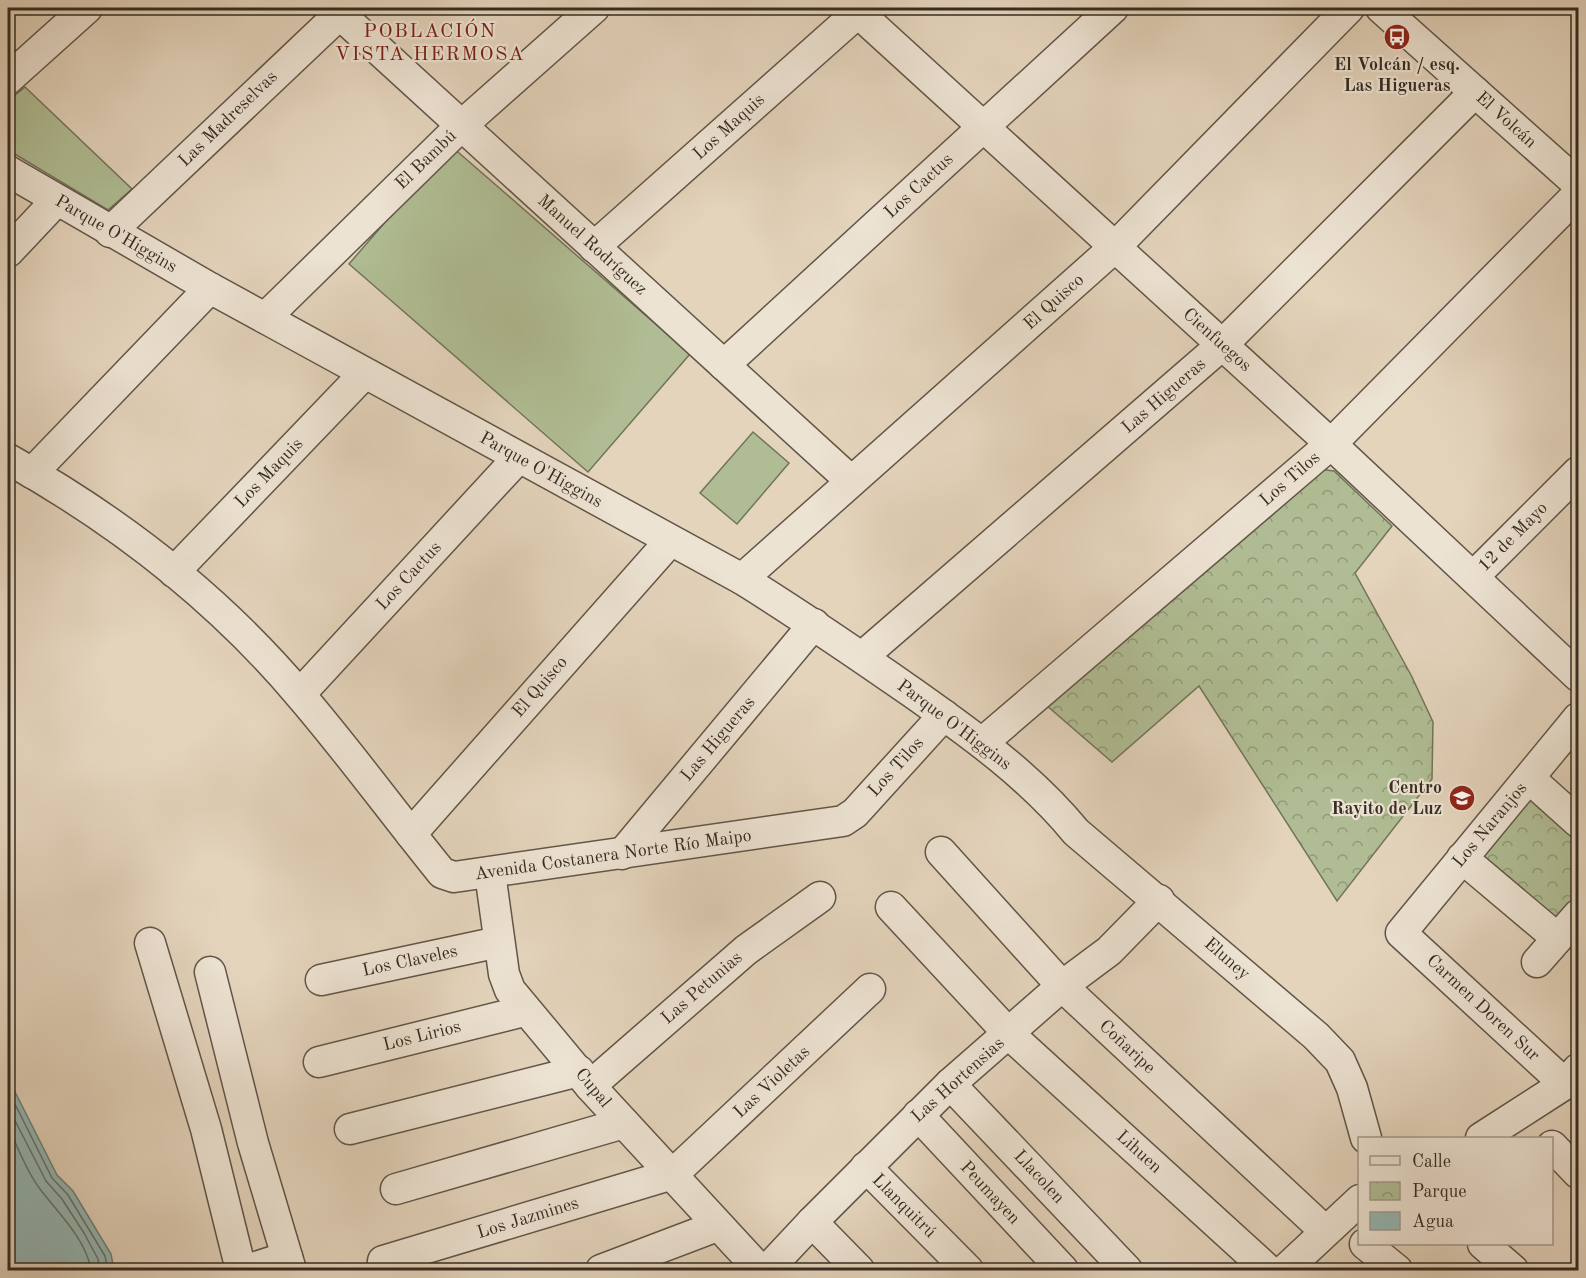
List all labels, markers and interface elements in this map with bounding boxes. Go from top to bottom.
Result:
district label: POBLACIÓN VISTA HERMOSA [335,18,525,65]
bus stop icon: El Volcán / esq. Las Higueras [1382,22,1412,52]
place label: El Volcán / esq. Las Higueras [1334,56,1460,95]
street label: Las Madreselvas [175,67,281,170]
street label: El Volcán [1472,88,1540,152]
street label: Los Maquis [690,90,768,164]
street label: El Bambú [392,127,460,193]
street label: Los Cactus [881,150,957,222]
street label: Manuel Rodríguez [534,191,650,299]
street label: Parque O'Higgins [52,192,180,276]
street label: El Quisco [1020,271,1088,333]
street label: Cienfuegos [1179,305,1255,375]
street label: Las Higueras [1119,355,1209,437]
street label: Parque O'Higgins [477,429,606,511]
street label: Los Maquis [232,435,307,511]
street label: Los Tilos [1256,448,1324,510]
street label: 12 de Mayo [1475,499,1551,575]
street label: Los Cactus [373,538,445,614]
street label: El Quisco [509,653,571,721]
street label: Parque O'Higgins [894,676,1014,774]
street label: Las Higueras [678,693,759,785]
street label: Los Tilos [865,734,927,800]
place label: Centro Rayito de Luz [1331,779,1442,818]
street label: Los Naranjos [1449,779,1531,871]
school or university icon: Centro Rayito de Luz [1447,783,1477,813]
street label: Avenida Costanera Norte Río Maipo [473,827,753,883]
street label: Eluney [1201,934,1254,984]
street label: Los Claveles [361,942,459,980]
street label: Las Petunias [658,948,746,1028]
street label: Carmen Doren Sur [1423,951,1543,1065]
street label: Coñaripe [1095,1017,1159,1077]
street label: Los Lirios [381,1018,463,1054]
street label: Las Hortensias [908,1034,1008,1126]
street label: Las Violetas [730,1042,814,1122]
street label: Cupal [572,1065,614,1111]
street label: Lihuen [1113,1127,1165,1177]
legend [1358,1137,1553,1245]
street label: Llacolen [1010,1147,1068,1207]
text: Calle [1412,1153,1451,1171]
street label: Peumayen [957,1158,1024,1228]
street label: Llanquitrú [869,1171,940,1242]
text: Parque [1412,1183,1467,1201]
street label: Los Jazmines [475,1194,581,1242]
text: Agua [1412,1213,1454,1231]

